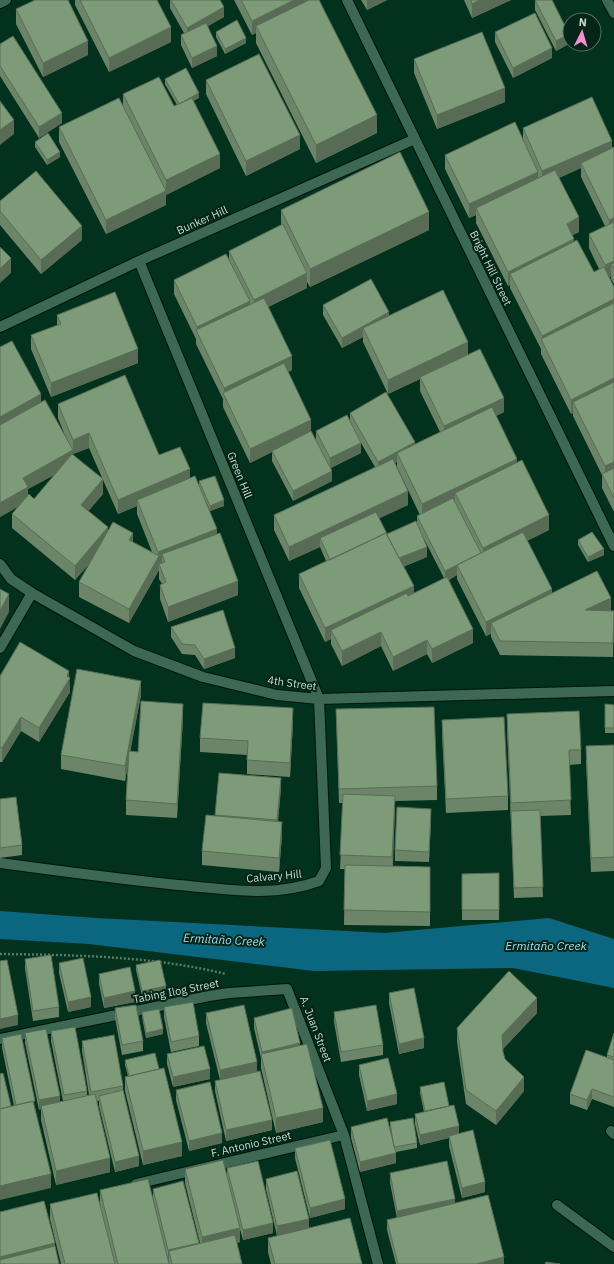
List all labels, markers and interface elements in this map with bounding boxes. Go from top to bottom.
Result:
north arrow [562,12,602,52]
text: N [578,15,587,29]
street label: Bunker Hill [174,203,230,237]
street label: Bright Hill Street [467,228,515,308]
street label: Green Hill [224,450,256,500]
street label: 4th Street [267,673,318,693]
street label: Calvary Hill [246,867,302,885]
water label: Ermitaño Creek [183,930,266,949]
water label: Ermitaño Creek [505,938,588,953]
street label: Tabing Ilog Street [132,976,220,1006]
street label: A. Juan Street [297,994,335,1064]
street label: F. Antonio Street [209,1128,293,1160]

